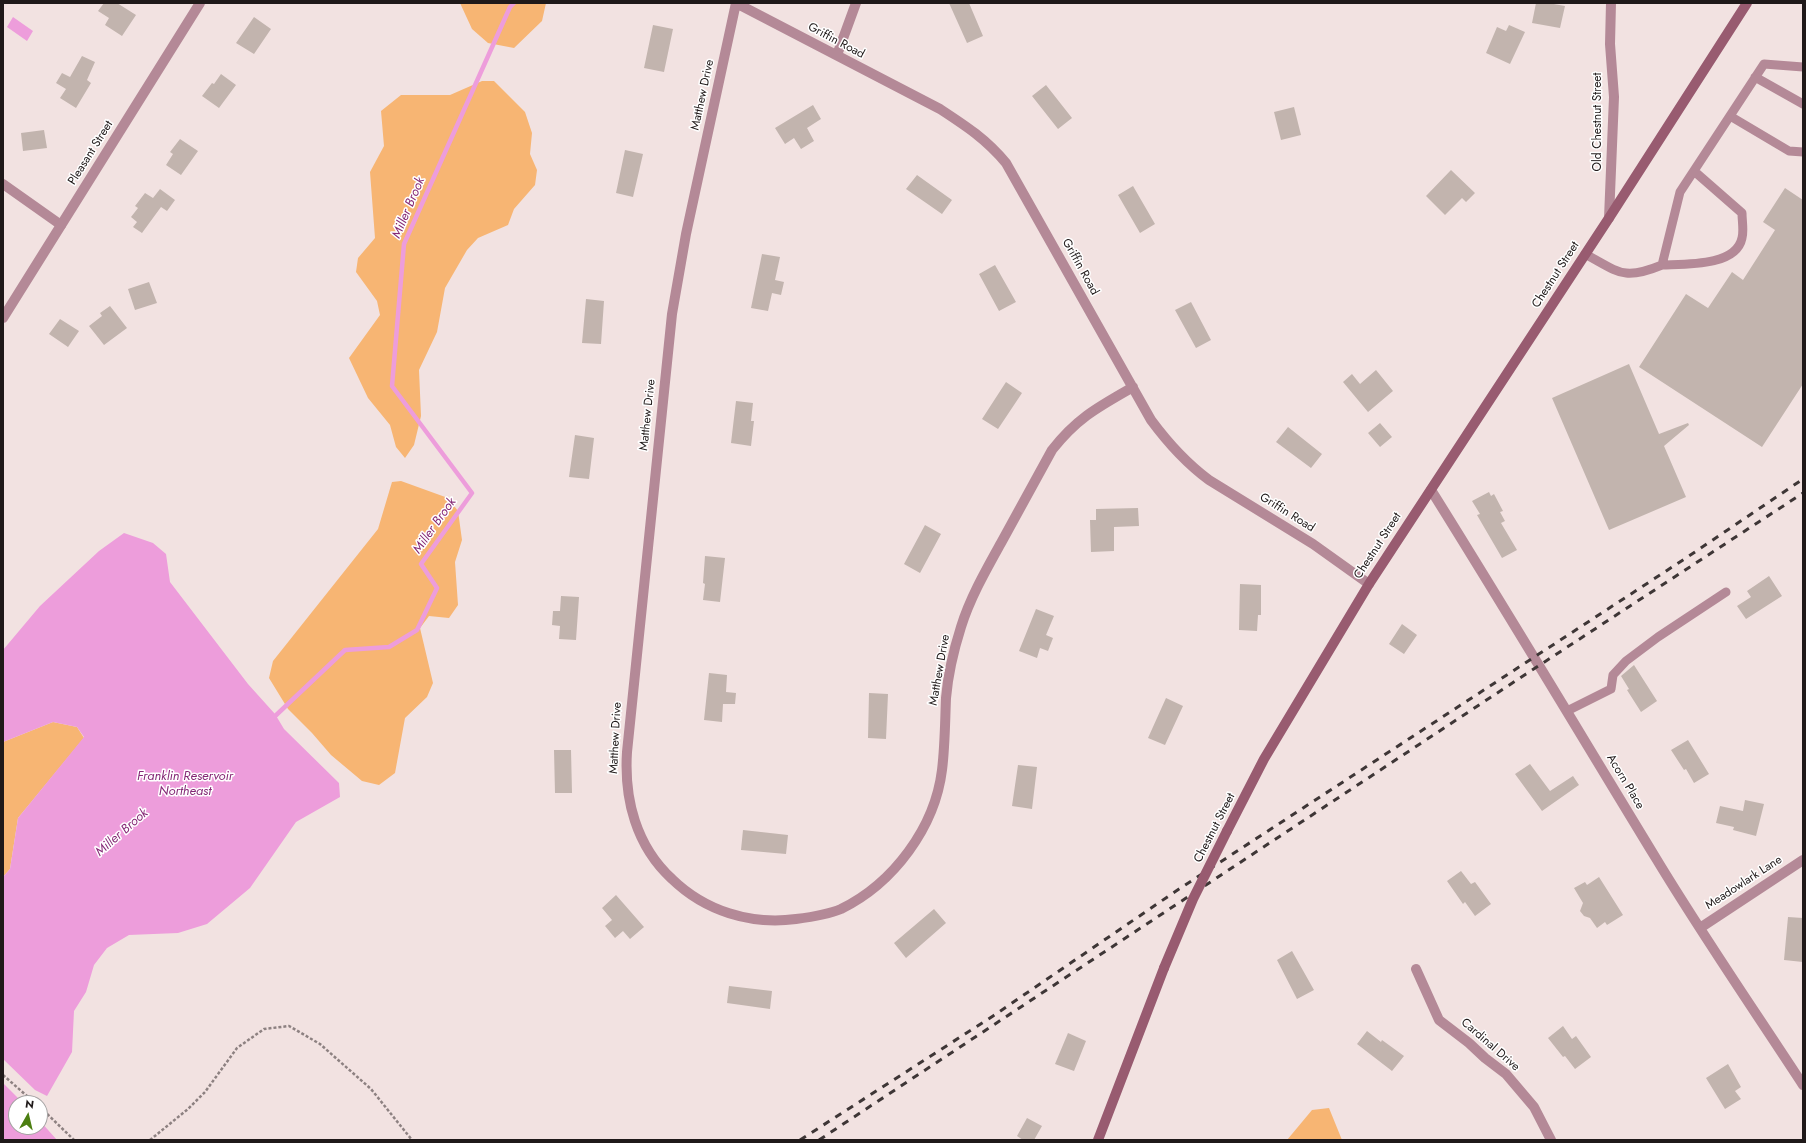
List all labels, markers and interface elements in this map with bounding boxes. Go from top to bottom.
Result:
street label: Griffin Road [805,20,867,62]
street label: Matthew Drive [688,58,718,132]
street label: Old Chestnut Street [1591,73,1605,171]
street label: Pleasant Street [65,118,117,188]
water label: Miller Brook [389,175,429,241]
street label: Griffin Road [1059,236,1101,298]
street label: Chestnut Street [1529,239,1583,311]
street label: Matthew Drive [637,378,659,452]
street label: Griffin Road [1257,490,1317,536]
water label: Miller Brook [410,495,460,557]
street label: Chestnut Street [1351,510,1405,582]
street label: Matthew Drive [927,633,953,707]
street label: Matthew Drive [607,702,625,774]
street label: Acorn Place [1603,752,1647,812]
water label: Franklin Reservoir Northeast [137,769,233,800]
street label: Chestnut Street [1191,791,1239,865]
water label: Miller Brook [93,806,151,860]
street label: Meadowlark Lane [1703,853,1785,913]
street label: Cardinal Drive [1458,1016,1522,1074]
north arrow [8,1095,48,1135]
text: N [24,1096,35,1113]

